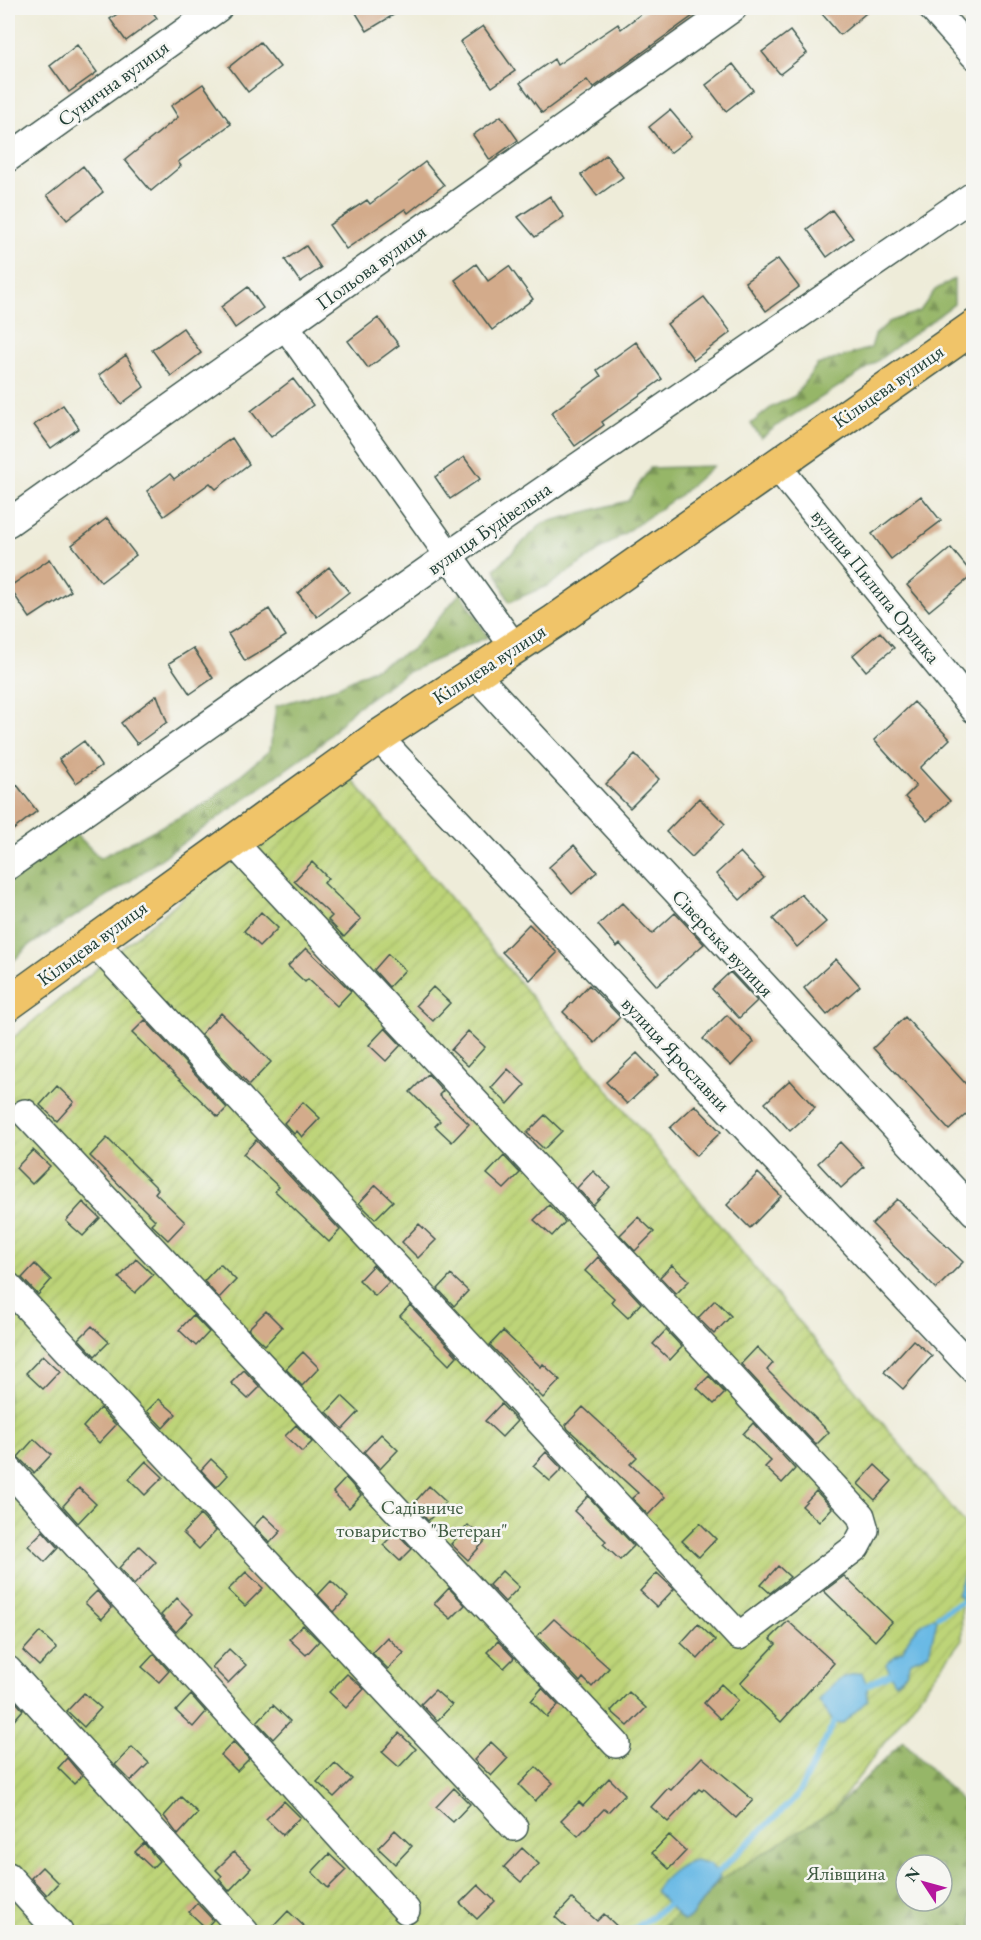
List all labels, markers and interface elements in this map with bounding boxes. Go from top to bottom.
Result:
street label: Сунична вулиця [52,34,174,132]
street label: Польова вулиця [311,218,431,316]
street label: Кільцева вулиця [827,338,949,434]
street label: вулиця Будівельна [422,475,556,580]
street label: вулиця Пилипа Орлика [806,503,946,669]
street label: Кільцева вулиця [427,618,551,710]
street label: Сіверська вулиця [666,883,780,1003]
street label: Кільцева вулиця [32,894,152,992]
street label: вулиця Ярославни [616,991,736,1117]
park label: Садівниче товариство "Ветеран" [336,1494,508,1543]
north arrow [894,1853,954,1913]
park label: Ялівщина [805,1860,886,1886]
text: N [900,1863,925,1886]

